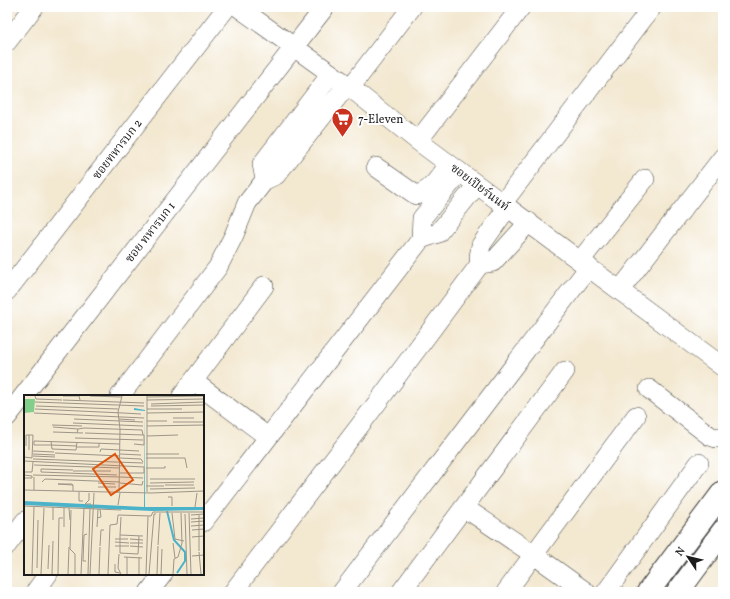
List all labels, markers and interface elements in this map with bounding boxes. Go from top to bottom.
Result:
supermarket icon: 7-Eleven [330,106,356,139]
place label: 7-Eleven [358,112,403,128]
street label: ซอยทหารบก 2 [89,116,146,183]
street label: ซอยเปียร์นนท์ [447,160,512,215]
street label: ซอย ทหารบก 1 [122,199,180,266]
inset map [24,395,204,575]
north arrow [668,537,708,577]
text: N [673,545,689,560]

